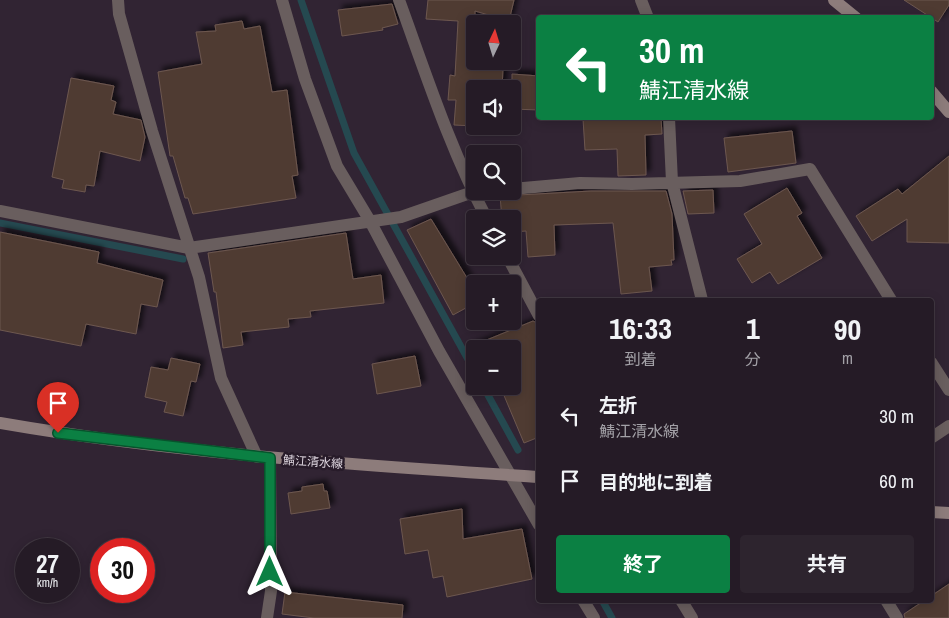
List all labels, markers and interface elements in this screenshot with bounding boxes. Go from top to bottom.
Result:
north arrow [466,15,521,70]
map controls [466,15,521,395]
text: 30 m [639,27,704,74]
icon: left [556,35,621,100]
text: 鯖江清水線 [639,75,749,105]
button: sound [466,80,521,135]
button: search [466,145,521,200]
button: layers [466,210,521,265]
button: + [466,275,521,330]
text: 16:33 [609,308,672,348]
text: 1 [746,308,760,348]
text: 90 [834,309,861,349]
button: − [466,340,521,395]
text: m [842,347,853,369]
text: 到着 [624,348,656,370]
text: 分 [745,348,761,370]
pin [37,382,79,433]
icon: arrive [44,389,72,417]
text: 左折 [599,392,637,418]
icon: left [556,402,584,430]
text: 30 m [879,403,914,429]
text: 鯖江清水線 [599,420,679,442]
street label: 鯖江清水線 [283,452,343,472]
icon: arrive [556,467,584,495]
text: 60 m [879,468,914,494]
text: 目的地に到着 [599,469,713,495]
button: 終了 [556,535,730,593]
button: 共有 [740,535,914,593]
speed limit sign: 30 [90,538,155,603]
position arrow [243,545,295,597]
text: 27 [36,547,59,581]
text: km/h [37,575,58,591]

